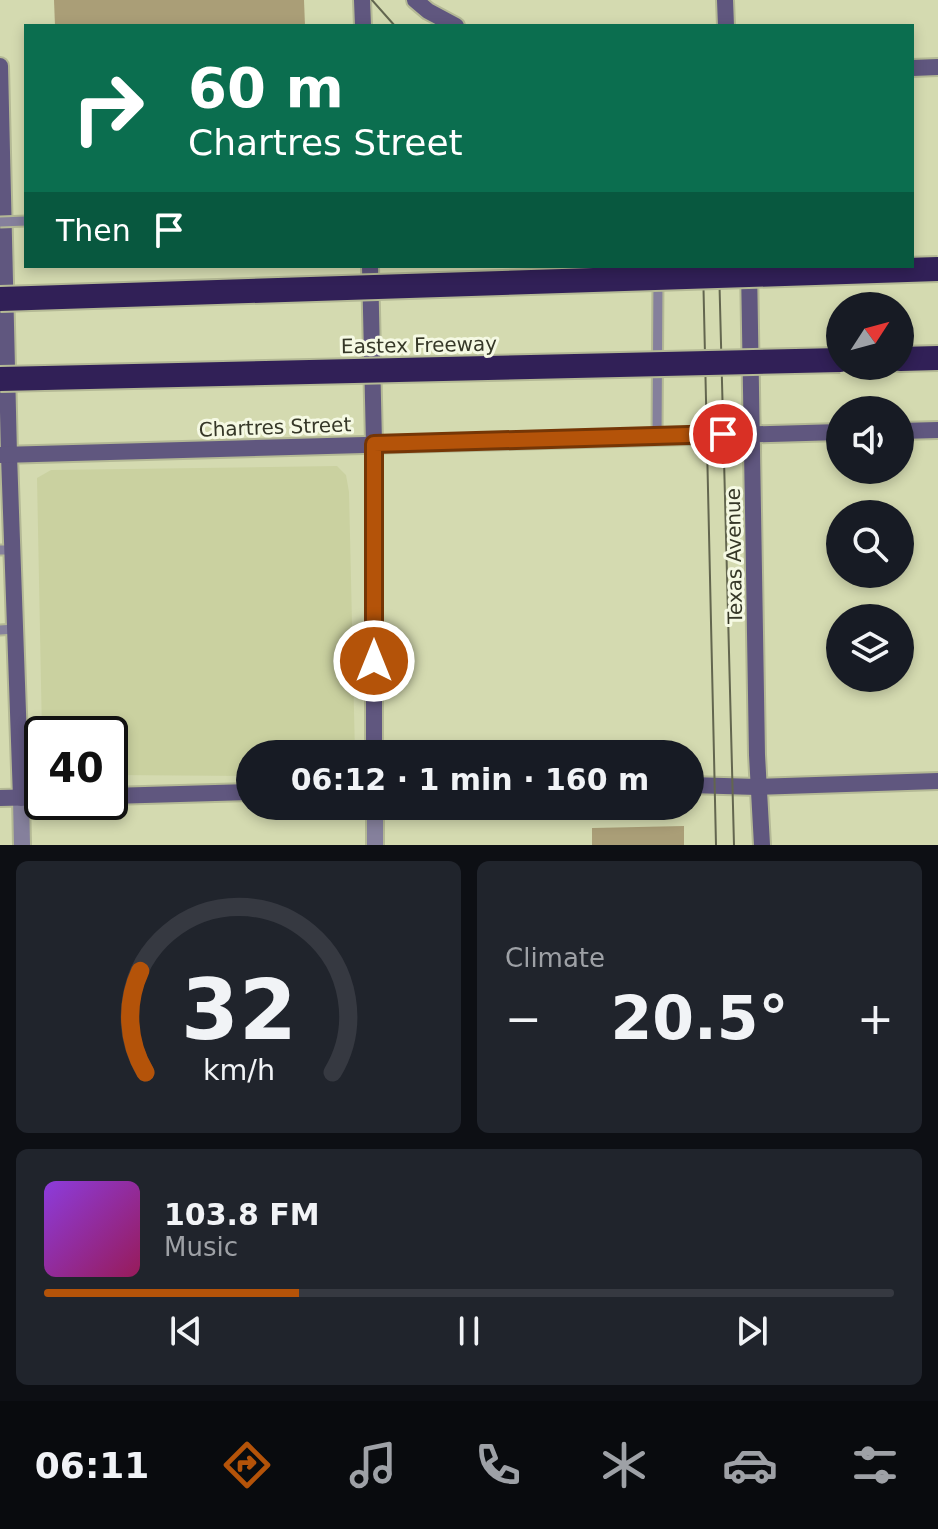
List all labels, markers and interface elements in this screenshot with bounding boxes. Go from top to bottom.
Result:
text: 60 m [188,55,344,120]
icon: right [56,56,160,160]
text: Chartres Street [188,122,463,163]
icon: arrive [147,208,191,252]
text: Then [56,213,131,248]
north arrow [826,292,914,380]
map controls [826,292,914,692]
street label: Eastex Freeway [341,332,497,358]
button: sound [826,396,914,484]
pin [689,400,757,468]
street label: Chartres Street [198,412,352,442]
icon: arrive [701,412,745,456]
street label: Texas Avenue [721,488,747,625]
button: search [826,500,914,588]
button: layers [826,604,914,692]
position arrow [332,619,416,703]
speed limit sign: 40 [24,716,128,820]
text: 06:12 · 1 min · 160 m [291,762,649,797]
text: Climate [505,943,605,973]
text: 32 [181,962,296,1059]
text: 20.5° [610,983,789,1053]
text: − [505,993,542,1044]
text: + [857,993,894,1044]
text: km/h [202,1053,275,1087]
text: 103.8 FM [164,1197,320,1232]
text: Music [164,1232,238,1262]
icon: previous [164,1309,208,1353]
icon: pause [447,1309,491,1353]
icon: next [730,1309,774,1353]
icon: directions [219,1437,275,1493]
icon: music [345,1437,401,1493]
icon: phone [470,1437,526,1493]
icon: climate [596,1437,652,1493]
icon: car [722,1437,778,1493]
icon: filters [847,1437,903,1493]
text: 06:11 [35,1445,149,1486]

